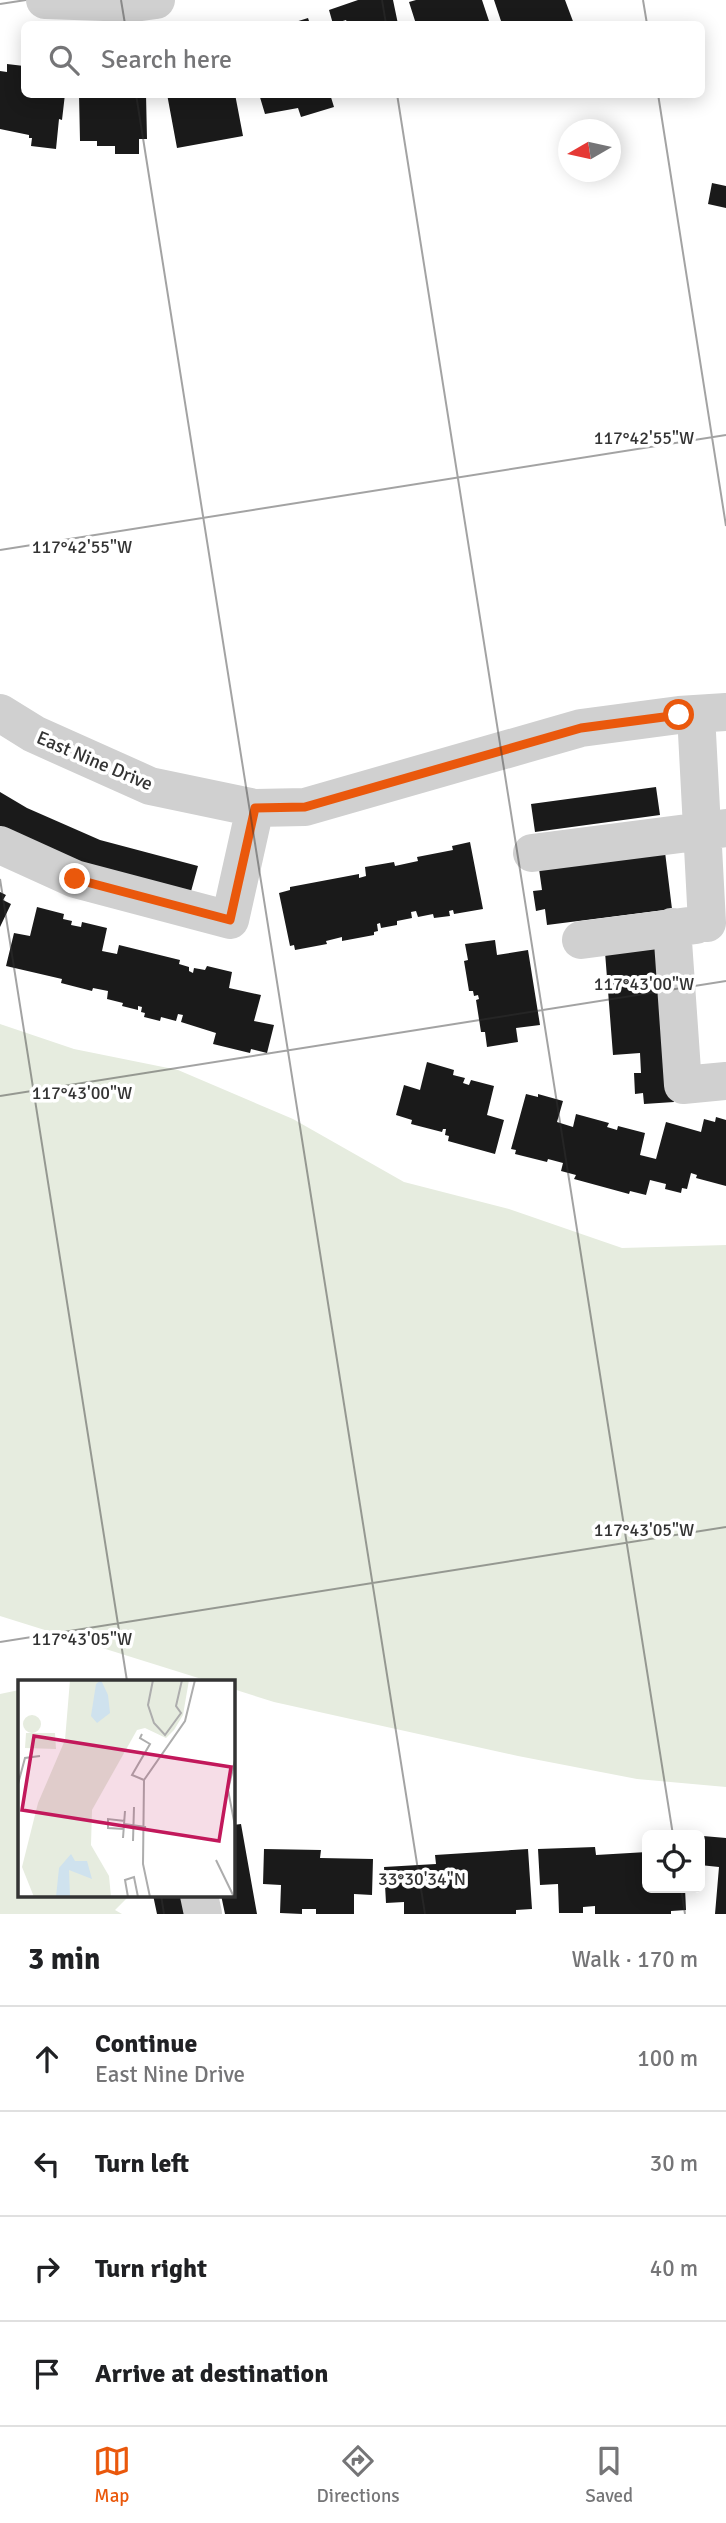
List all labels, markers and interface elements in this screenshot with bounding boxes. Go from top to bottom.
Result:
search box [21,21,705,98]
icon: search [45,41,83,79]
text: Search here [101,44,232,76]
north arrow [558,119,621,182]
text: 117°42'55"W [594,427,694,449]
text: 117°42'55"W [32,536,132,558]
route start [663,699,694,730]
street label: East Nine Drive [33,726,156,796]
route end [59,863,90,894]
text: 117°43'00"W [594,973,694,995]
text: 117°43'00"W [32,1082,132,1104]
text: 117°43'05"W [594,1519,694,1541]
text: 117°43'05"W [32,1628,132,1650]
inset map [18,1680,234,1896]
map controls [642,1830,705,1893]
button: locate [642,1830,705,1893]
text: 33°30'34"N [378,1868,466,1890]
text: 3 min [28,1941,100,1978]
text: Walk · 170 m [572,1945,698,1974]
text: Continue [95,2028,197,2060]
icon: ahead [28,2040,66,2078]
text: 100 m [637,2044,698,2073]
text: East Nine Drive [95,2060,245,2089]
icon: left [28,2145,66,2183]
text: Turn left [95,2148,189,2180]
text: 30 m [650,2149,698,2178]
icon: right [28,2250,66,2288]
text: Turn right [95,2253,207,2285]
text: 40 m [650,2254,698,2283]
icon: arrive [28,2355,66,2393]
text: Arrive at destination [95,2358,328,2390]
tab: Map [93,2442,131,2508]
tab: Directions [317,2442,400,2508]
tab: Saved [585,2442,633,2508]

